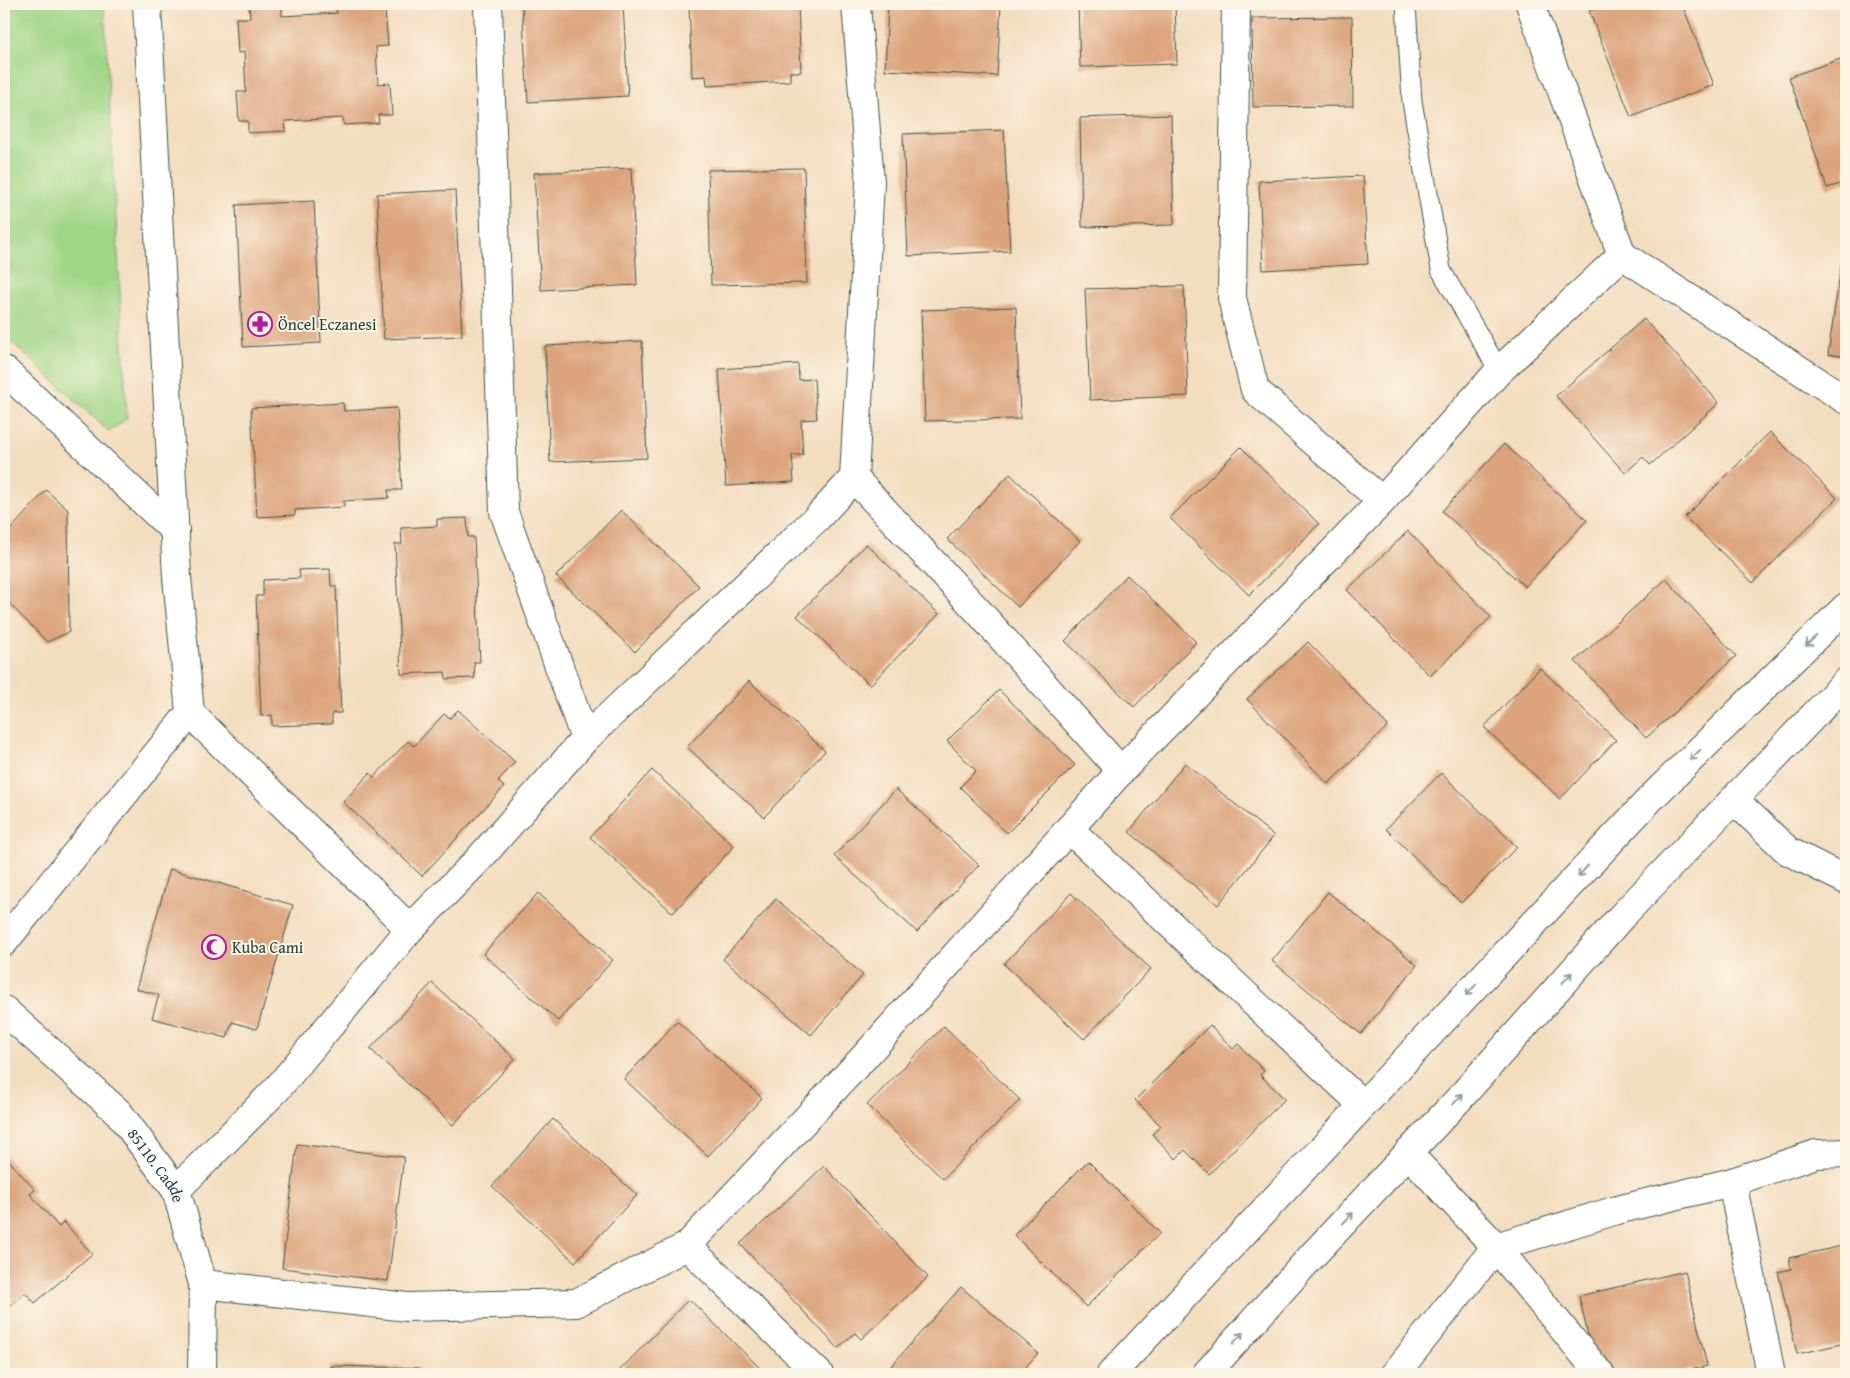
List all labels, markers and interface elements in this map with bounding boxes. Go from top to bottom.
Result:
pharmacy icon: Öncel Eczanesi [247,311,273,337]
place label: Öncel Eczanesi [278,312,377,336]
one-way arrow [1805,635,1818,647]
one-way arrow [1690,748,1702,760]
one-way arrow [1577,865,1589,878]
mosque icon: Kuba Cami [201,934,227,960]
place label: Kuba Cami [232,935,304,959]
one-way arrow [1561,971,1573,984]
one-way arrow [1465,983,1477,996]
one-way arrow [1452,1092,1464,1105]
street label: 85110. Cadde [122,1123,191,1205]
one-way arrow [1342,1211,1354,1224]
one-way arrow [1232,1331,1244,1344]

